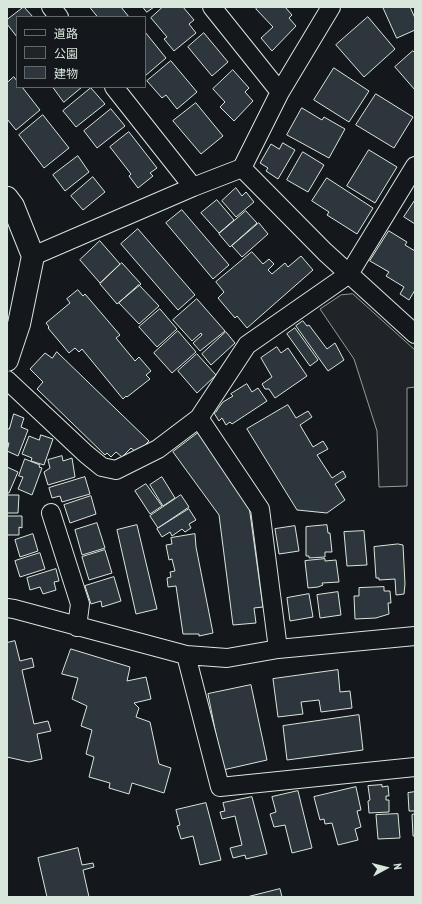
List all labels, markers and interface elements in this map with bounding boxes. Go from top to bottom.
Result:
legend [16,16,146,88]
text: 道路 [54,26,78,41]
text: 公園 [54,46,78,61]
text: 建物 [54,66,78,81]
north arrow [366,848,406,888]
text: N [391,863,405,870]

